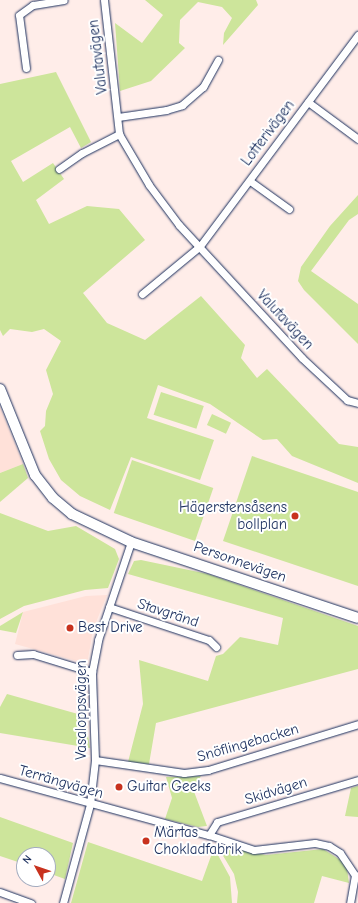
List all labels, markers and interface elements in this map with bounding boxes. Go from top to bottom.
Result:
street label: Valutavägen [85,19,111,95]
street label: Lotterivägen [237,97,299,169]
street label: Valutavägen [253,286,317,354]
place label: Hägerstensåsens bollplan [179,498,287,533]
marker: Hägerstensåsens bollplan [290,511,300,521]
street label: Personnevägen [191,538,289,586]
street label: Stavgränd [135,595,201,631]
place label: Best Drive [78,619,143,637]
marker: Best Drive [65,623,75,633]
street label: Vasaloppsvägen [73,660,91,760]
street label: Snöflingebacken [195,720,301,766]
street label: Terrängvägen [17,761,105,803]
street label: Skidvägen [243,773,309,809]
place label: Guitar Geeks [127,778,211,796]
marker: Guitar Geeks [114,782,124,792]
place label: Märtas Chokladfabrik [154,823,242,858]
marker: Märtas Chokladfabrik [141,836,151,846]
north arrow [16,847,56,887]
text: N [20,853,34,867]

